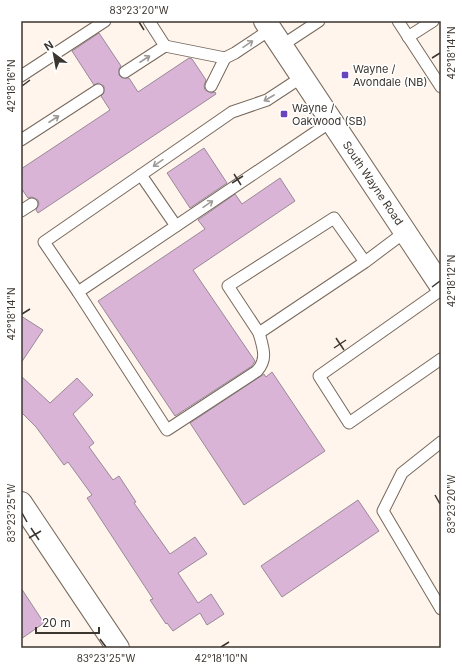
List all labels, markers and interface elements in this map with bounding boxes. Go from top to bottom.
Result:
text: 83°23'20"W [110,4,169,16]
text: 42°18'14"N [445,26,457,80]
north arrow [34,34,74,74]
text: N [41,37,56,54]
one-way arrow [243,40,254,48]
one-way arrow [139,55,150,63]
text: 42°18'16"N [5,60,17,112]
place label: Wayne / Avondale (NB) [353,62,428,89]
marker: Wayne / Avondale (NB) [340,70,350,80]
one-way arrow [264,94,276,102]
place label: Wayne / Oakwood (SB) [292,101,367,128]
marker: Wayne / Oakwood (SB) [279,109,289,119]
one-way arrow [48,115,59,123]
street label: South Wayne Road [340,138,406,228]
one-way arrow [153,159,164,167]
one-way arrow [202,200,213,208]
text: 42°18'12"N [445,255,457,307]
text: 42°18'14"N [5,287,17,341]
text: 83°23'20"W [445,474,457,533]
text: 83°23'25"W [5,483,17,542]
scale bar [36,609,99,635]
text: 20 m [42,615,71,630]
text: 83°23'25"W [77,652,136,664]
text: 42°18'10"N [195,652,247,664]

